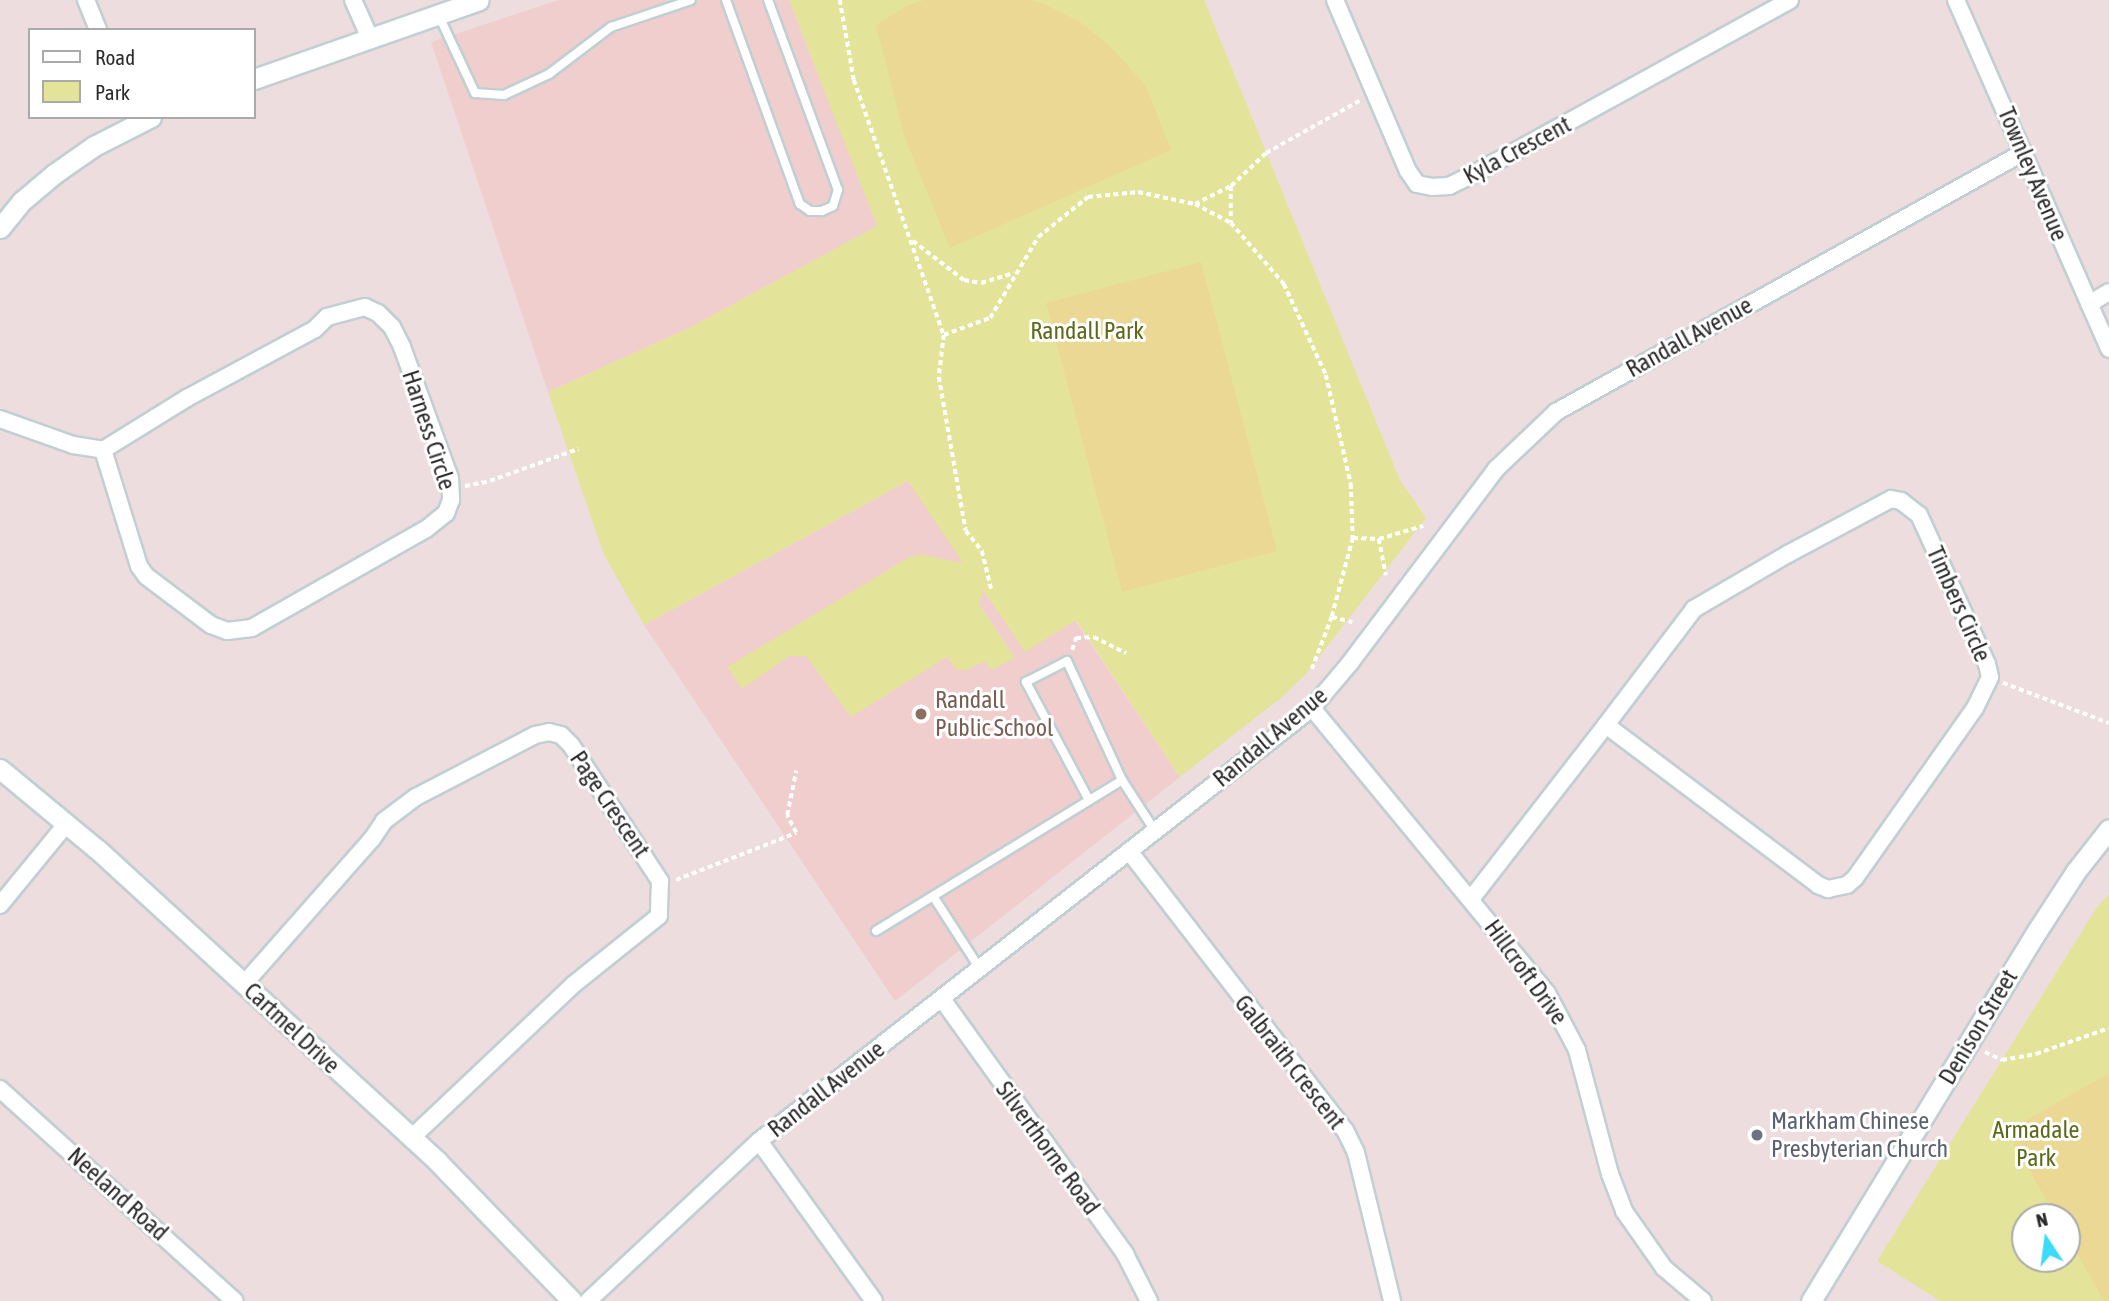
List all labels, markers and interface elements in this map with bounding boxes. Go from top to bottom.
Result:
legend [28,28,256,119]
text: Road [95,45,135,69]
text: Park [95,80,130,104]
street label: Townley Avenue [1992,103,2074,245]
street label: Kyla Crescent [1458,110,1576,190]
street label: Randall Avenue [1621,291,1757,383]
park label: Randall Park [1030,317,1144,345]
street label: Harness Circle [396,366,462,494]
street label: Timbers Circle [1921,542,1997,666]
street label: Randall Avenue [1207,681,1333,793]
place label: Randall Public School [935,686,1053,742]
marker: Randall Public School [913,706,929,722]
street label: Page Crescent [564,745,656,863]
street label: Hillcroft Drive [1478,914,1574,1030]
street label: Denison Street [1932,964,2024,1090]
street label: Cartmel Drive [238,977,346,1079]
street label: Galbraith Crescent [1229,989,1351,1135]
street label: Randall Avenue [762,1035,890,1143]
street label: Silverthorne Road [990,1076,1106,1220]
place label: Markham Chinese Presbyterian Church [1771,1107,1948,1163]
park label: Armadale Park [1993,1116,2079,1172]
marker: Markham Chinese Presbyterian Church [1749,1127,1765,1143]
street label: Neeland Road [62,1141,174,1247]
north arrow [2011,1203,2081,1273]
text: N [2034,1208,2050,1231]

